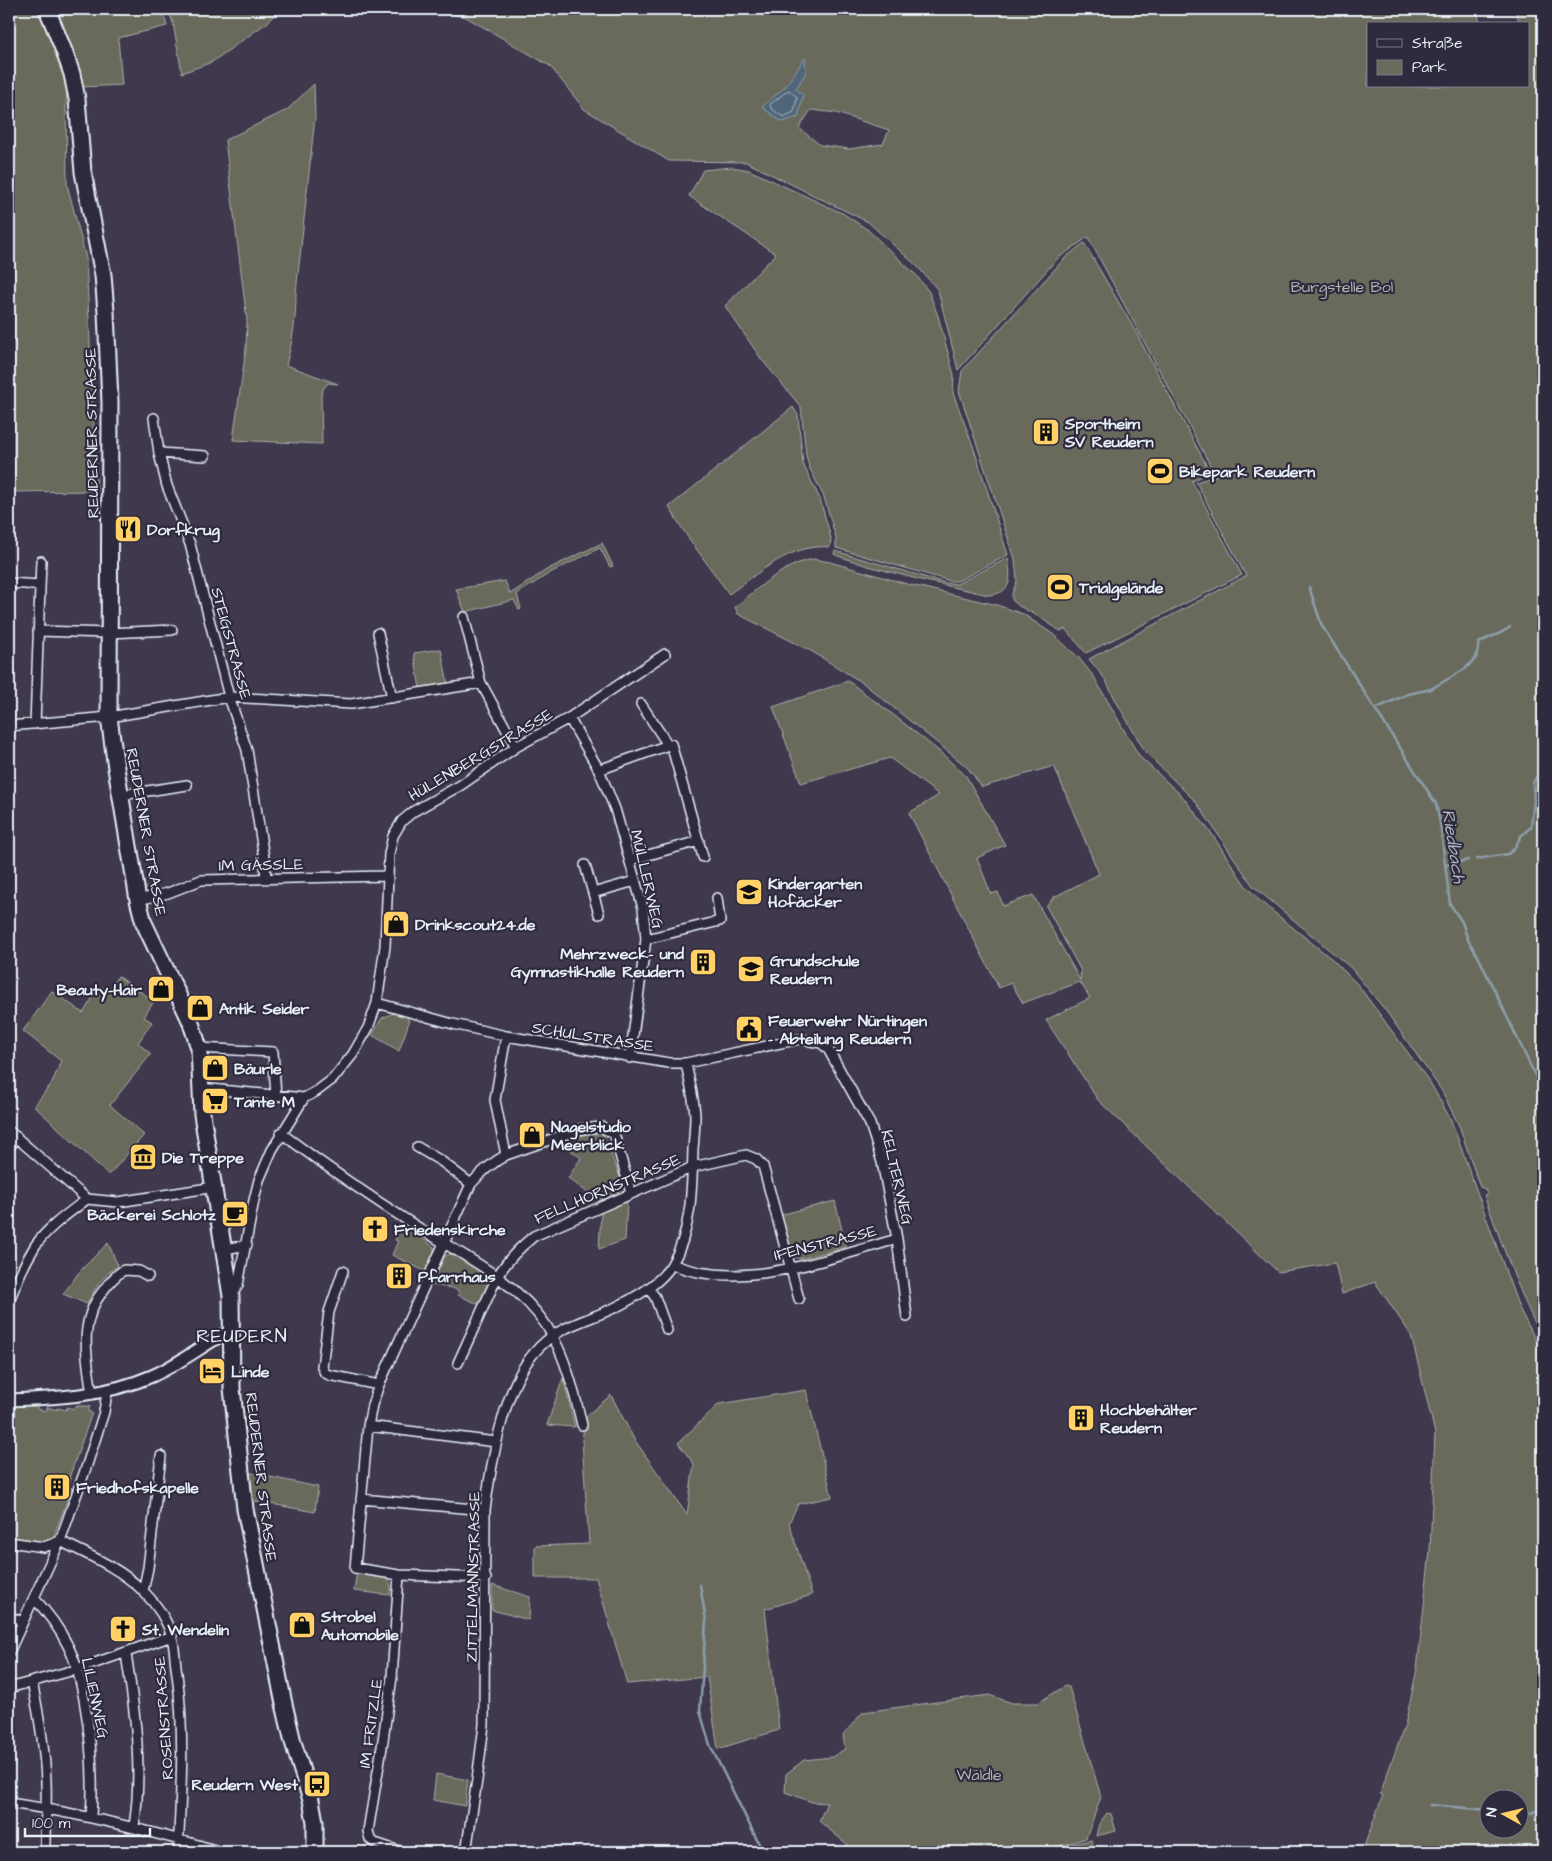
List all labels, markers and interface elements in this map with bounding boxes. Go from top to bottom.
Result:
legend [1367,22,1530,88]
text: Straße [1412,33,1462,54]
text: Park [1412,57,1447,78]
park label: Burgstelle Bol [1291,276,1393,299]
street label: REUDERNER STRASSE [80,347,104,518]
place label: Sportheim SV Reudern [1064,413,1154,453]
building icon: Sportheim SV Reudern [1031,417,1061,447]
sports icon: Bikepark Reudern [1145,456,1175,486]
place label: Bikepark Reudern [1179,461,1315,483]
restaurant icon: Dorfkrug [113,514,143,544]
place label: Dorfkrug [147,519,220,543]
sports icon: Trialgelände [1045,572,1075,602]
place label: Trialgelände [1078,577,1164,601]
street label: STEIGSTRASSE [206,585,257,702]
street label: HÜLENBERGSTRASSE [404,703,557,807]
street label: REUDERNER STRASSE [120,746,172,918]
water label: Riedbach [1435,808,1472,886]
street label: MÜLLERWEG [625,828,669,931]
street label: IM GÄSSLE [219,853,304,877]
place label: Kindergarten Hofäcker [768,873,862,913]
school or university icon: Kindergarten Hofäcker [734,877,764,907]
shop icon: Drinkscout24.de [381,909,411,939]
place label: Drinkscout24.de [415,914,536,936]
place label: Mehrzweck- und Gymnastikhalle Reudern [511,943,685,984]
building icon: Mehrzweck- und Gymnastikhalle Reudern [688,947,718,977]
place label: Grundschule Reudern [770,950,860,990]
school or university icon: Grundschule Reudern [736,954,766,984]
shop icon: Beauty-Hair [146,974,176,1004]
place label: Beauty-Hair [56,979,142,1002]
shop icon: Antik Seider [185,993,215,1023]
place label: Antik Seider [219,998,310,1020]
place label: Feuerwehr Nürtingen - Abteilung Reudern [768,1010,927,1052]
public building icon: Feuerwehr Nürtingen - Abteilung Reudern [734,1014,764,1044]
street label: SCHULSTRASSE [530,1016,656,1058]
shop icon: Bäurle [200,1053,230,1083]
place label: Bäurle [234,1058,282,1080]
supermarket icon: Tante M [200,1086,230,1116]
place label: Tante M [233,1091,295,1113]
place label: Nagelstudio Meerblick [551,1116,632,1156]
shop icon: Nagelstudio Meerblick [517,1120,547,1150]
street label: KELTERWEG [875,1128,919,1227]
museum icon: Die Treppe [128,1142,158,1172]
place label: Die Treppe [162,1147,244,1169]
street label: FELLHORNSTRASSE [531,1148,684,1230]
cafe icon: Bäckerei Schlotz [220,1199,250,1229]
place label: Bäckerei Schlotz [87,1204,217,1226]
church icon: Friedenskirche [360,1214,390,1244]
place label: Friedenskirche [394,1219,506,1241]
street label: IFENSTRASSE [772,1219,879,1266]
building icon: Pfarrhaus [384,1261,414,1291]
place label: Pfarrhaus [418,1266,496,1288]
district label: REUDERN [196,1323,288,1350]
hotel icon: Linde [197,1356,227,1386]
place label: Linde [231,1361,270,1383]
street label: REUDERNER STRASSE [240,1391,282,1564]
place label: Hochbehälter Reudern [1100,1399,1197,1439]
building icon: Hochbehälter Reudern [1066,1403,1096,1433]
building icon: Friedhofskapelle [42,1472,72,1502]
place label: Friedhofskapelle [76,1477,199,1499]
street label: ZITTELMANNSTRASSE [461,1491,485,1663]
place label: Strobel Automobile [320,1606,399,1646]
shop icon: Strobel Automobile [287,1610,317,1640]
church icon: St. Wendelin [108,1614,138,1644]
place label: St. Wendelin [141,1619,229,1641]
street label: ROSENSTRASSE [149,1655,179,1780]
street label: LILIENWEG [76,1656,114,1741]
street label: IM FRITZLE [354,1677,388,1769]
park label: Wäldle [956,1764,1002,1786]
bus stop icon: Reudern West [302,1769,332,1799]
place label: Reudern West [192,1774,299,1796]
north arrow [1480,1788,1530,1838]
scale bar [25,1806,150,1838]
text: N [1482,1806,1503,1818]
text: 100 m [32,1813,71,1834]

